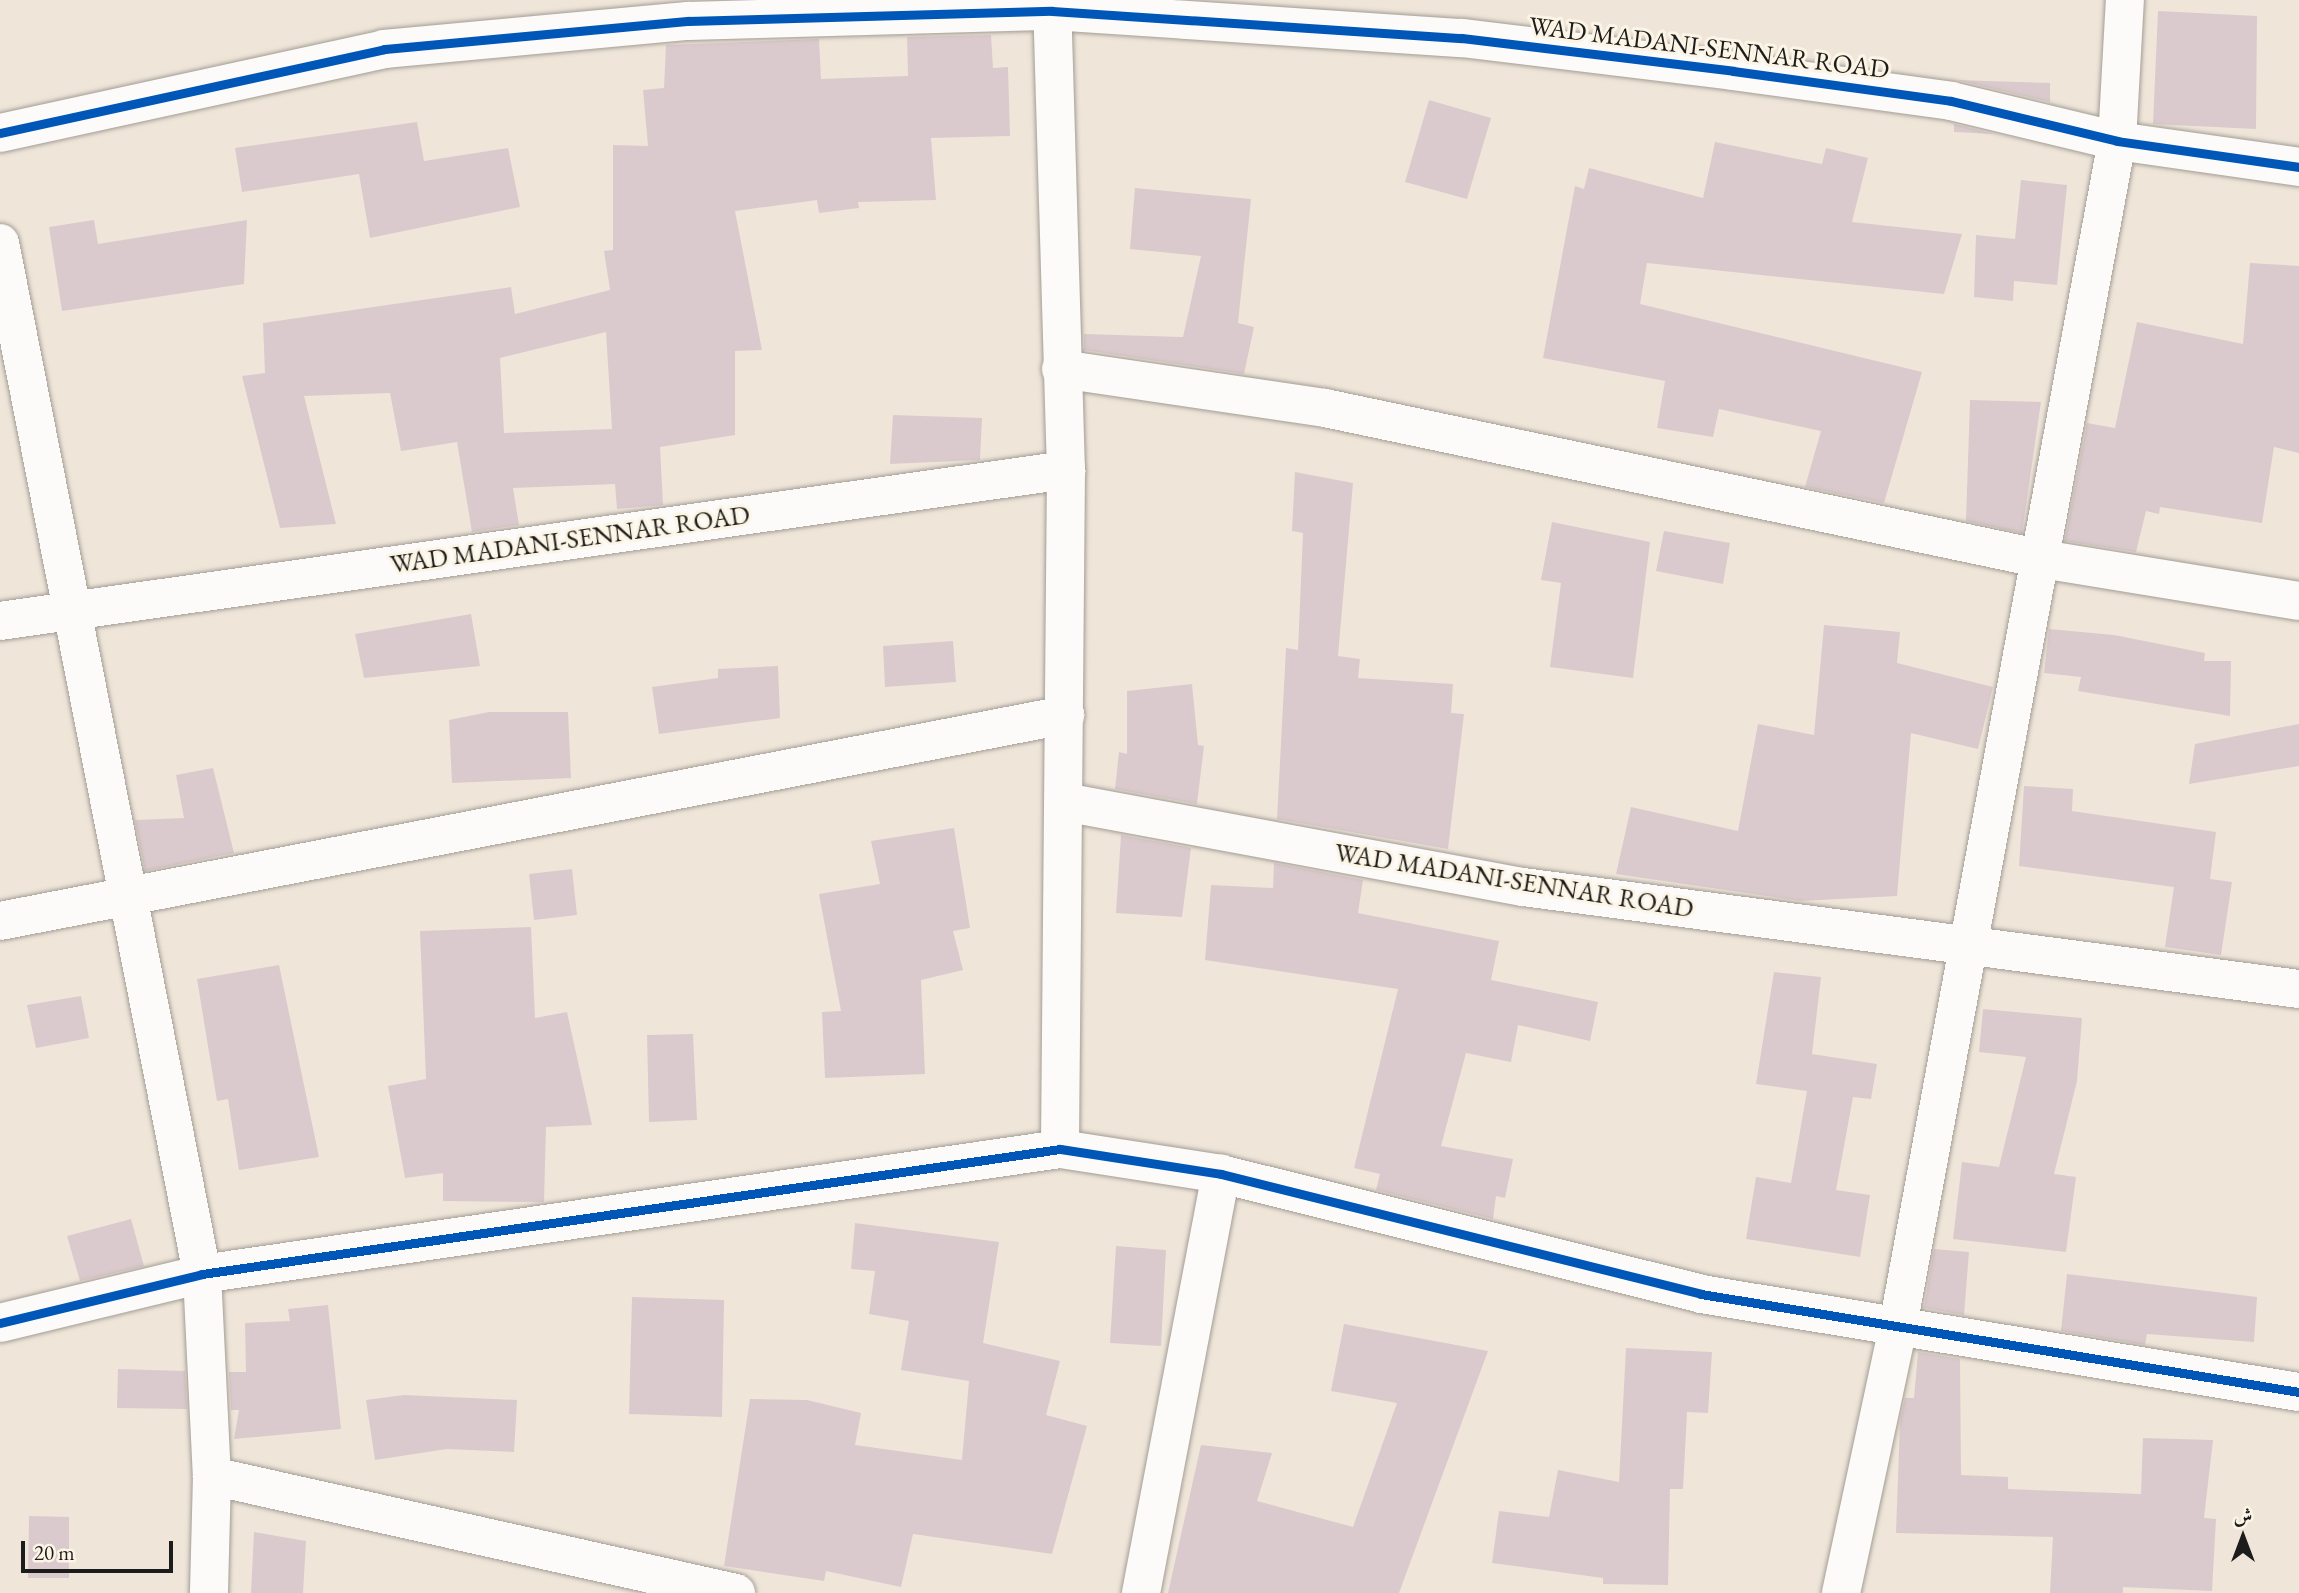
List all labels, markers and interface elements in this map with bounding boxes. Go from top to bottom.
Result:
street label: WAD MADANI-SENNAR ROAD [1527,10,1891,86]
street label: WAD MADANI-SENNAR ROAD [388,499,752,581]
street label: WAD MADANI-SENNAR ROAD [1332,837,1696,925]
north arrow [2208,1502,2278,1572]
text: ش [2234,1503,2252,1528]
scale bar [24,1526,177,1570]
text: 20 m [34,1539,75,1566]

